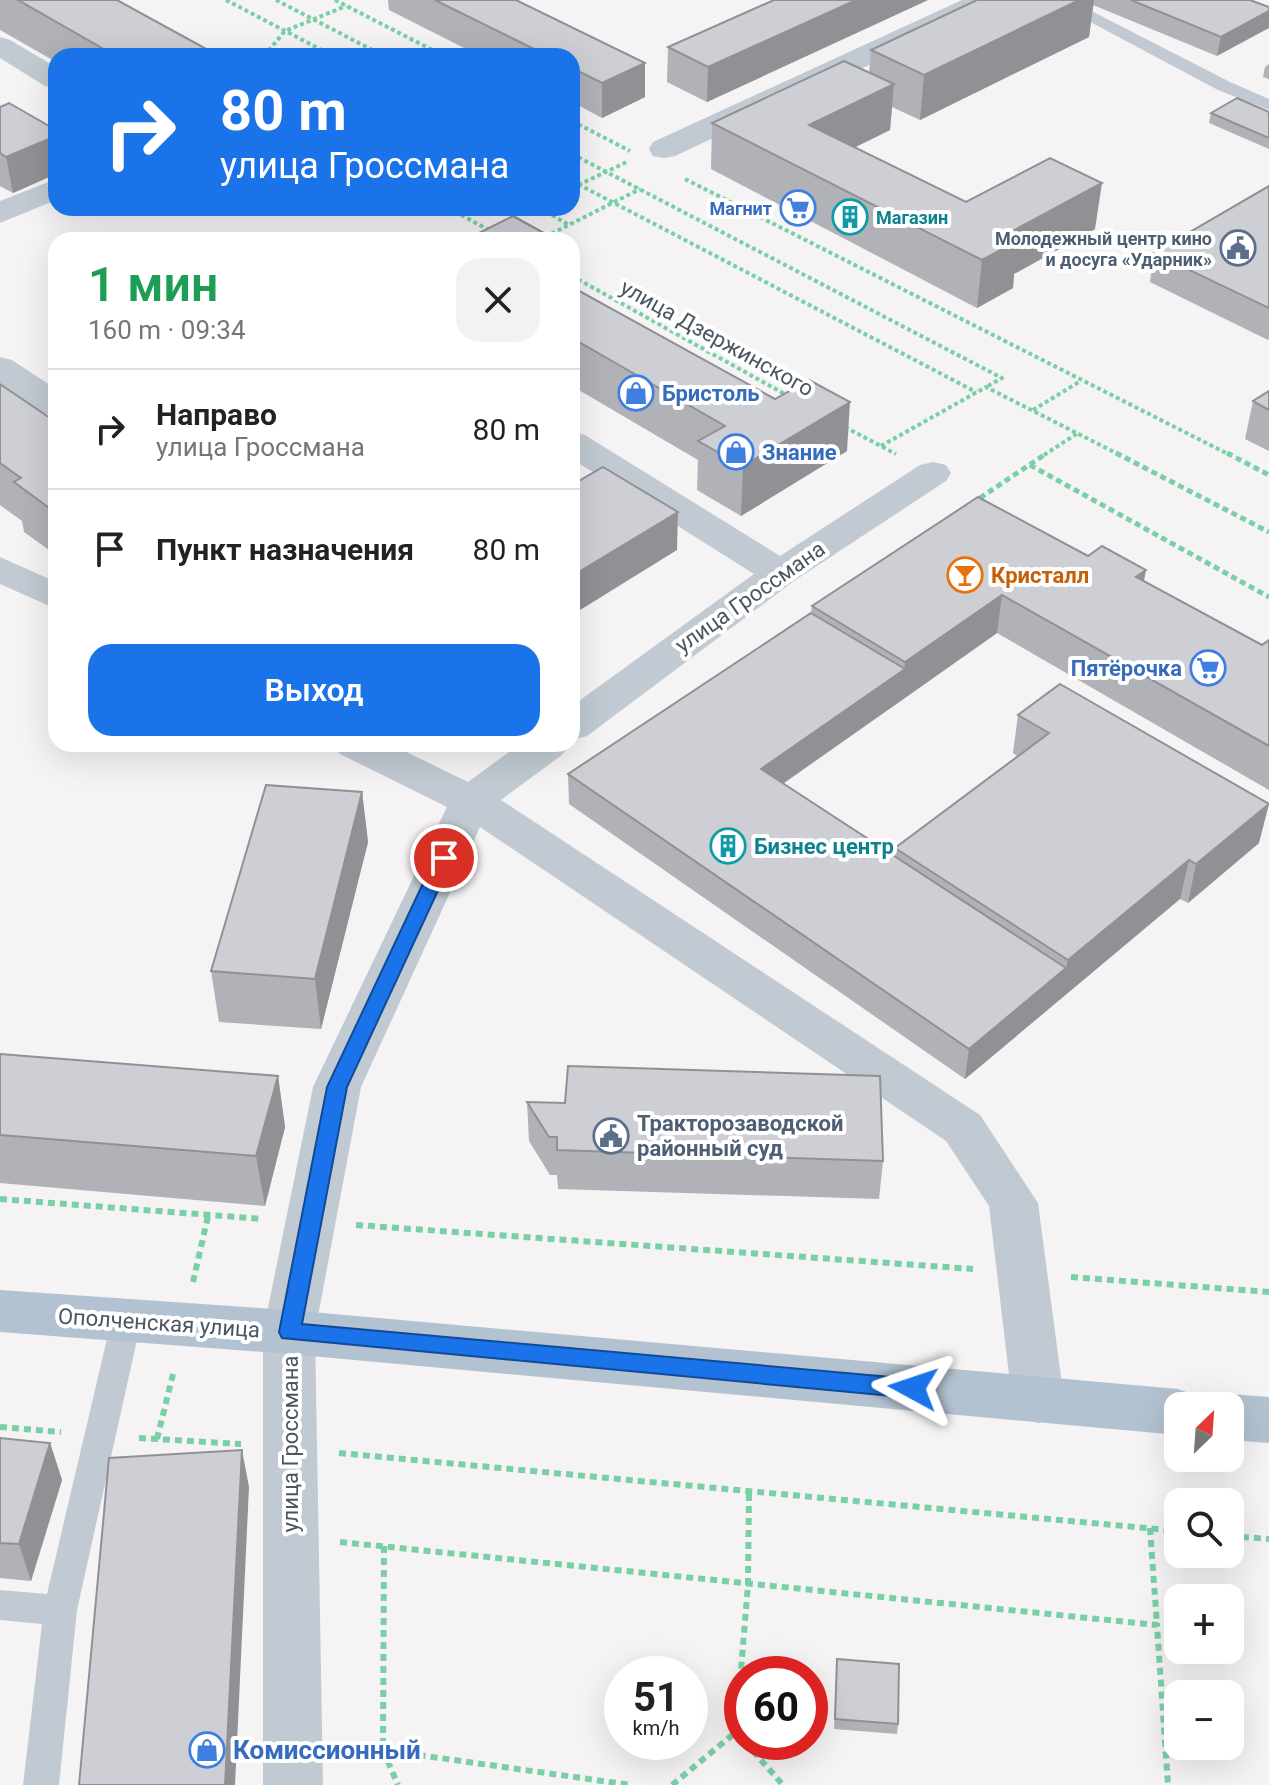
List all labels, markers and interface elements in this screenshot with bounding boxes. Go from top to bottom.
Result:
text: 80 m [220,78,347,144]
icon: right [88,80,192,184]
text: улица Гроссмана [220,145,509,187]
supermarket icon: Магнит [779,189,817,227]
place label: Магнит [709,198,772,219]
building icon: Магазин [831,198,869,236]
place label: Магазин [876,207,948,228]
place label: Молодежный центр кино и досуга «Ударник» [995,228,1212,270]
public building icon: Молодежный центр кино и досуга «Ударник» [1219,229,1257,267]
text: 1 мин [88,256,218,313]
button: close [456,258,540,342]
street label: улица Дзержинского [616,274,818,402]
text: 160 m · 09:34 [88,315,246,345]
shop icon: Бристоль [617,374,655,412]
place label: Бристоль [662,381,760,406]
text: Направо [156,397,277,432]
icon: right [88,407,132,451]
text: 80 m [473,412,540,447]
text: улица Гроссмана [156,432,365,462]
shop icon: Знание [717,433,755,471]
place label: Знание [762,440,837,465]
icon: arrive [88,527,132,571]
text: Пункт назначения [156,532,414,567]
text: 80 m [473,532,540,567]
street label: улица Гроссмана [670,536,830,658]
bar icon: Кристалл [946,556,984,594]
place label: Кристалл [991,563,1089,588]
button: Выход [88,644,540,736]
supermarket icon: Пятёрочка [1189,649,1227,687]
place label: Пятёрочка [1071,656,1182,681]
pin [410,824,478,892]
building icon: Бизнес центр [709,827,747,865]
place label: Бизнес центр [754,834,894,859]
icon: arrive [422,836,466,880]
place label: Тракторозаводской районный суд [637,1111,843,1161]
public building icon: Тракторозаводской районный суд [592,1117,630,1155]
street label: Ополченская улица [57,1303,261,1343]
position arrow [871,1346,955,1430]
street label: улица Гроссмана [278,1356,303,1532]
north arrow [1164,1392,1244,1472]
map controls [1164,1392,1244,1760]
button: search [1164,1488,1244,1568]
button: + [1164,1584,1244,1664]
speed limit sign: 60 [724,1656,828,1760]
text: 51 [633,1674,679,1721]
button: − [1164,1680,1244,1760]
text: km/h [633,1716,679,1740]
shop icon: Комиссионный [188,1731,226,1769]
place label: Комиссионный [233,1735,421,1765]

